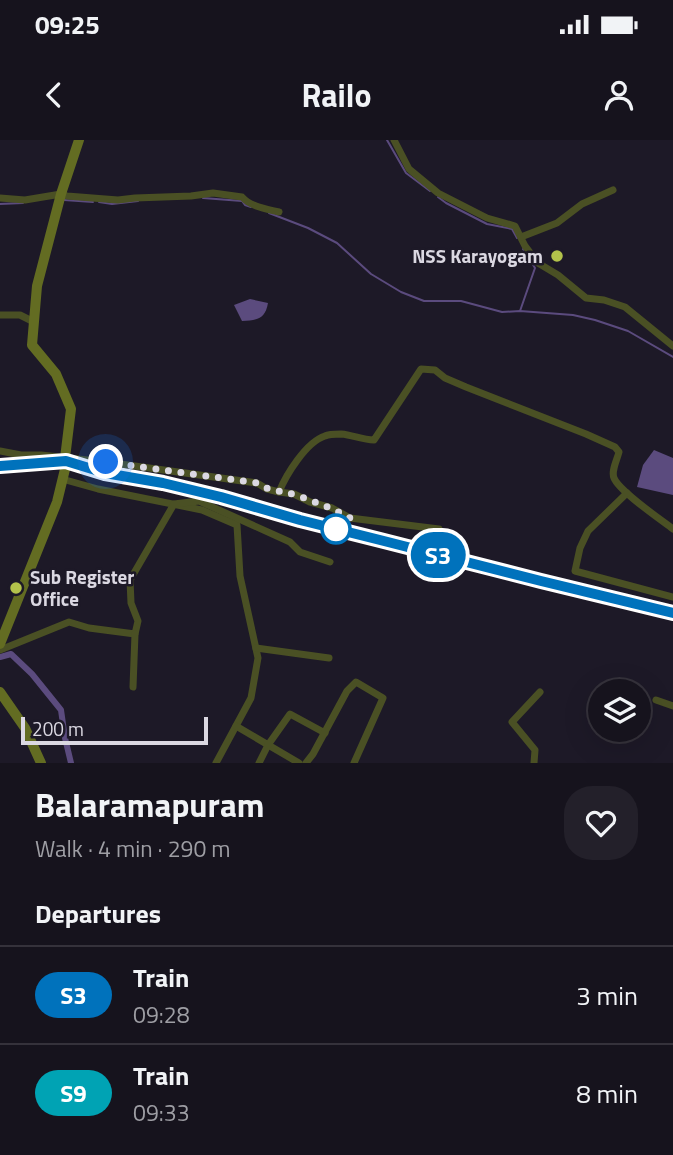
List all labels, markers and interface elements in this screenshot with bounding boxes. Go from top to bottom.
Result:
text: 09:25 [35,5,100,44]
text: Railo [302,71,371,119]
icon: back [35,76,73,114]
icon: person [600,76,638,114]
place label: NSS Karayogam [412,241,543,270]
marker: NSS Karayogam [549,248,565,264]
your location [88,444,123,479]
unlabelled marker [321,514,351,544]
line badge: S3 [406,532,470,578]
text: S3 [425,537,451,573]
place label: Sub Register Office [30,562,134,613]
marker: Sub Register Office [8,580,24,596]
map controls [588,679,651,742]
button: layers [588,679,651,742]
scale bar [21,714,208,746]
text: 200 m [32,714,84,743]
text: Balaramapuram [35,780,264,830]
button: heart [564,786,638,860]
text: Walk · 4 min · 290 m [35,831,231,866]
text: Departures [35,894,161,933]
text: Train [133,958,189,997]
text: 3 min [576,976,638,1015]
text: S3 [60,977,87,1013]
text: 09:28 [133,997,190,1032]
text: Train [133,1056,189,1095]
text: 8 min [576,1074,638,1113]
text: S9 [60,1075,87,1111]
text: 09:33 [133,1095,190,1130]

